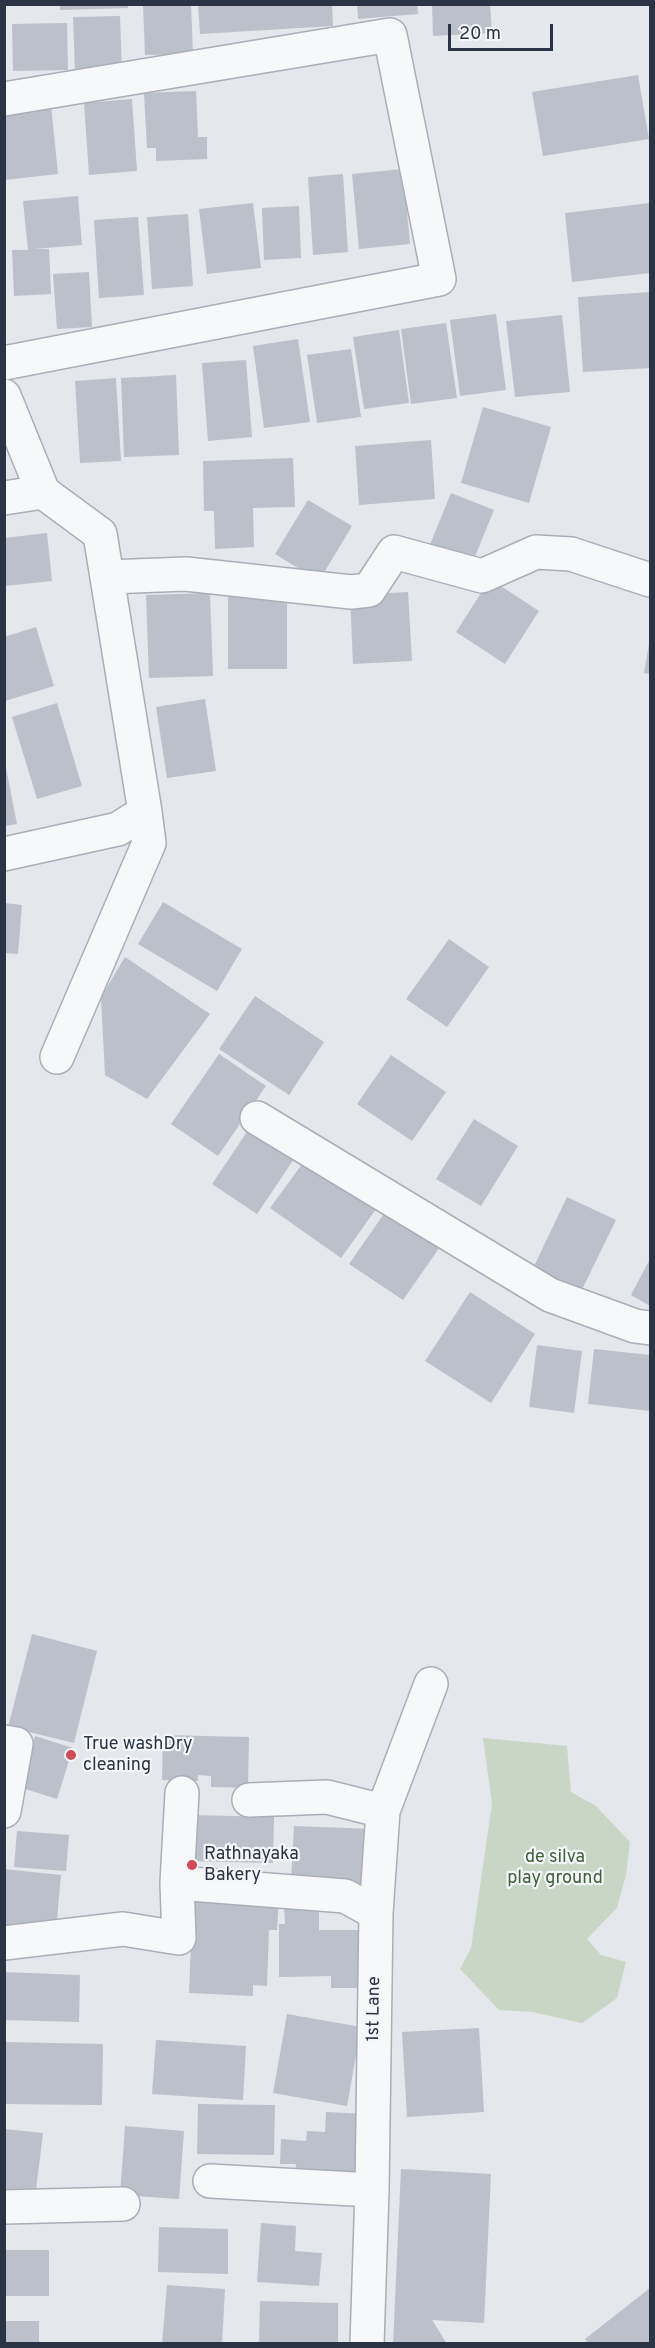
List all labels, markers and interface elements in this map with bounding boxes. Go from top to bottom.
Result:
scale bar [451,12,556,50]
text: 20 m [459,23,501,46]
place label: True washDry cleaning [83,1734,192,1776]
marker: True washDry cleaning [64,1748,78,1762]
place label: Rathnayaka Bakery [204,1844,299,1886]
park label: de silva play ground [507,1847,603,1890]
marker: Rathnayaka Bakery [185,1858,199,1872]
street label: 1st Lane [364,1976,386,2042]

